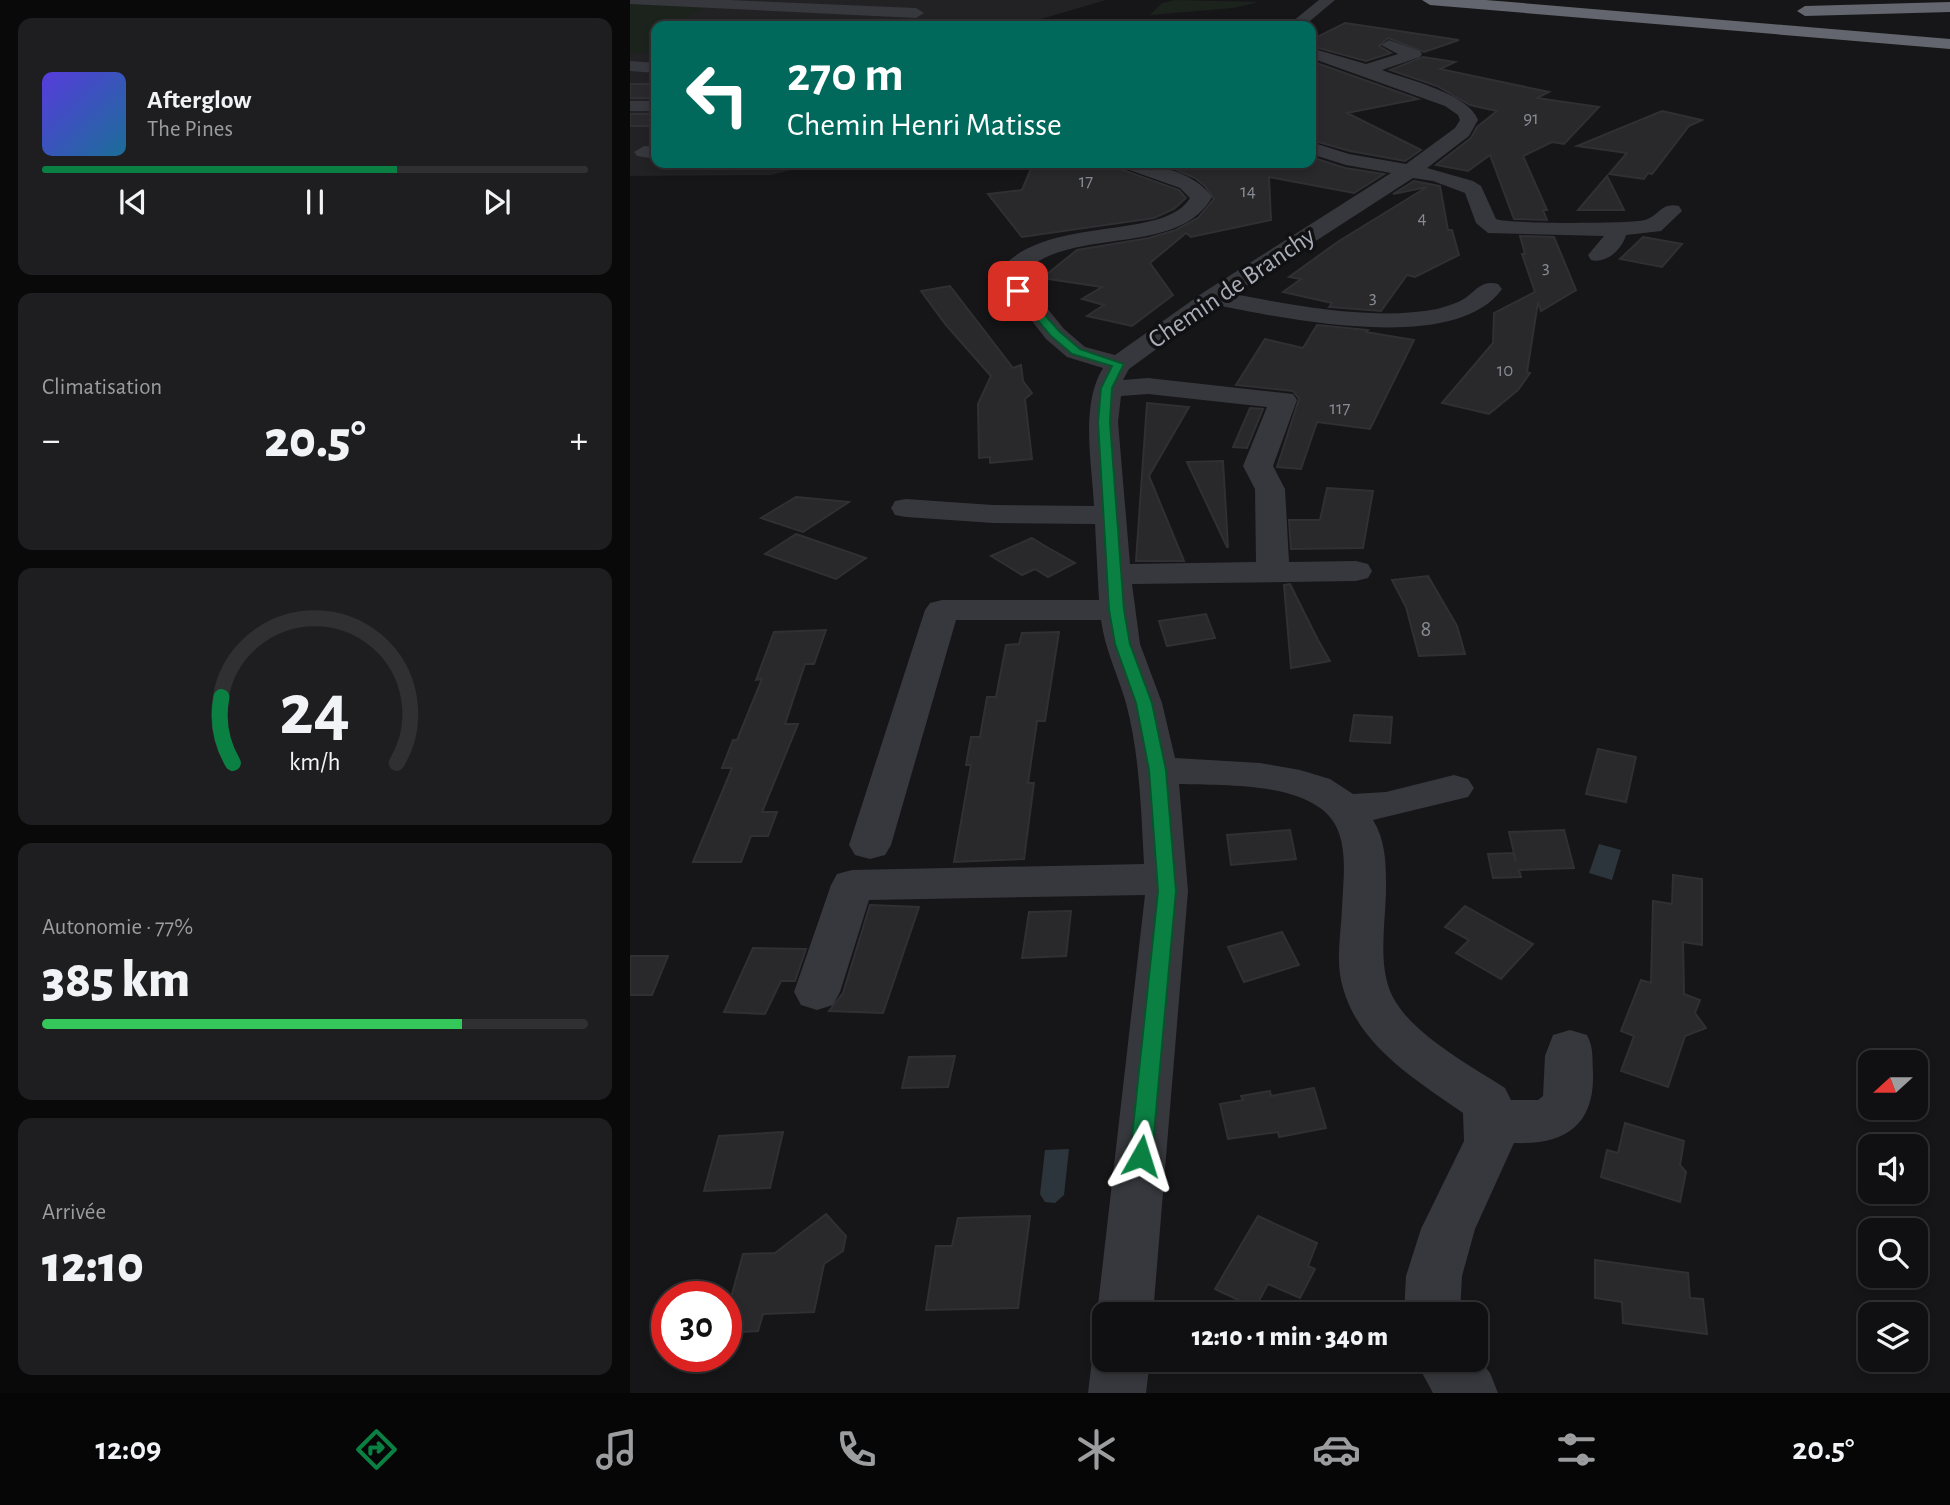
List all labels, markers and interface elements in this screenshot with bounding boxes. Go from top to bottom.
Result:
icon: left [672,49,763,140]
text: 270 m [787,51,904,100]
text: Afterglow [147,87,251,113]
text: Chemin Henri Matisse [787,109,1062,141]
house number: 91 [1523,109,1539,128]
text: The Pines [147,118,233,141]
house number: 17 [1079,172,1093,191]
house number: 14 [1240,182,1256,201]
icon: previous [114,183,152,221]
icon: pause [296,183,334,221]
icon: next [478,183,516,221]
house number: 4 [1417,209,1427,228]
street label: Chemin de Branchy [1144,223,1320,353]
house number: 3 [1542,258,1550,277]
pin [988,261,1048,321]
icon: arrive [999,272,1037,310]
house number: 3 [1369,288,1377,307]
house number: 10 [1497,361,1513,380]
text: Climatisation [42,376,162,399]
house number: 117 [1330,399,1351,418]
text: 20.5° [264,414,366,466]
text: − [42,422,60,460]
text: + [570,422,588,460]
house number: 8 [1421,618,1431,641]
text: 24 [280,675,350,748]
text: km/h [289,749,341,774]
text: Autonomie · 77% [42,916,193,939]
text: 385 km [42,954,190,1006]
north arrow [1858,1050,1928,1120]
map controls [1858,1050,1928,1372]
position arrow [1104,1119,1178,1193]
button: sound [1858,1134,1928,1204]
text: Arrivée [42,1201,106,1224]
button: search [1858,1218,1928,1288]
text: 12:10 [42,1239,144,1291]
speed limit sign: 30 [651,1281,742,1372]
button: layers [1858,1302,1928,1372]
text: 12:10 · 1 min · 340 m [1192,1324,1388,1350]
icon: directions [352,1425,401,1474]
icon: music [592,1425,641,1474]
icon: phone [832,1425,881,1474]
icon: climate [1072,1425,1121,1474]
icon: car [1312,1425,1361,1474]
icon: filters [1552,1425,1601,1474]
text: 12:09 [95,1433,162,1465]
text: 20.5° [1792,1433,1854,1465]

